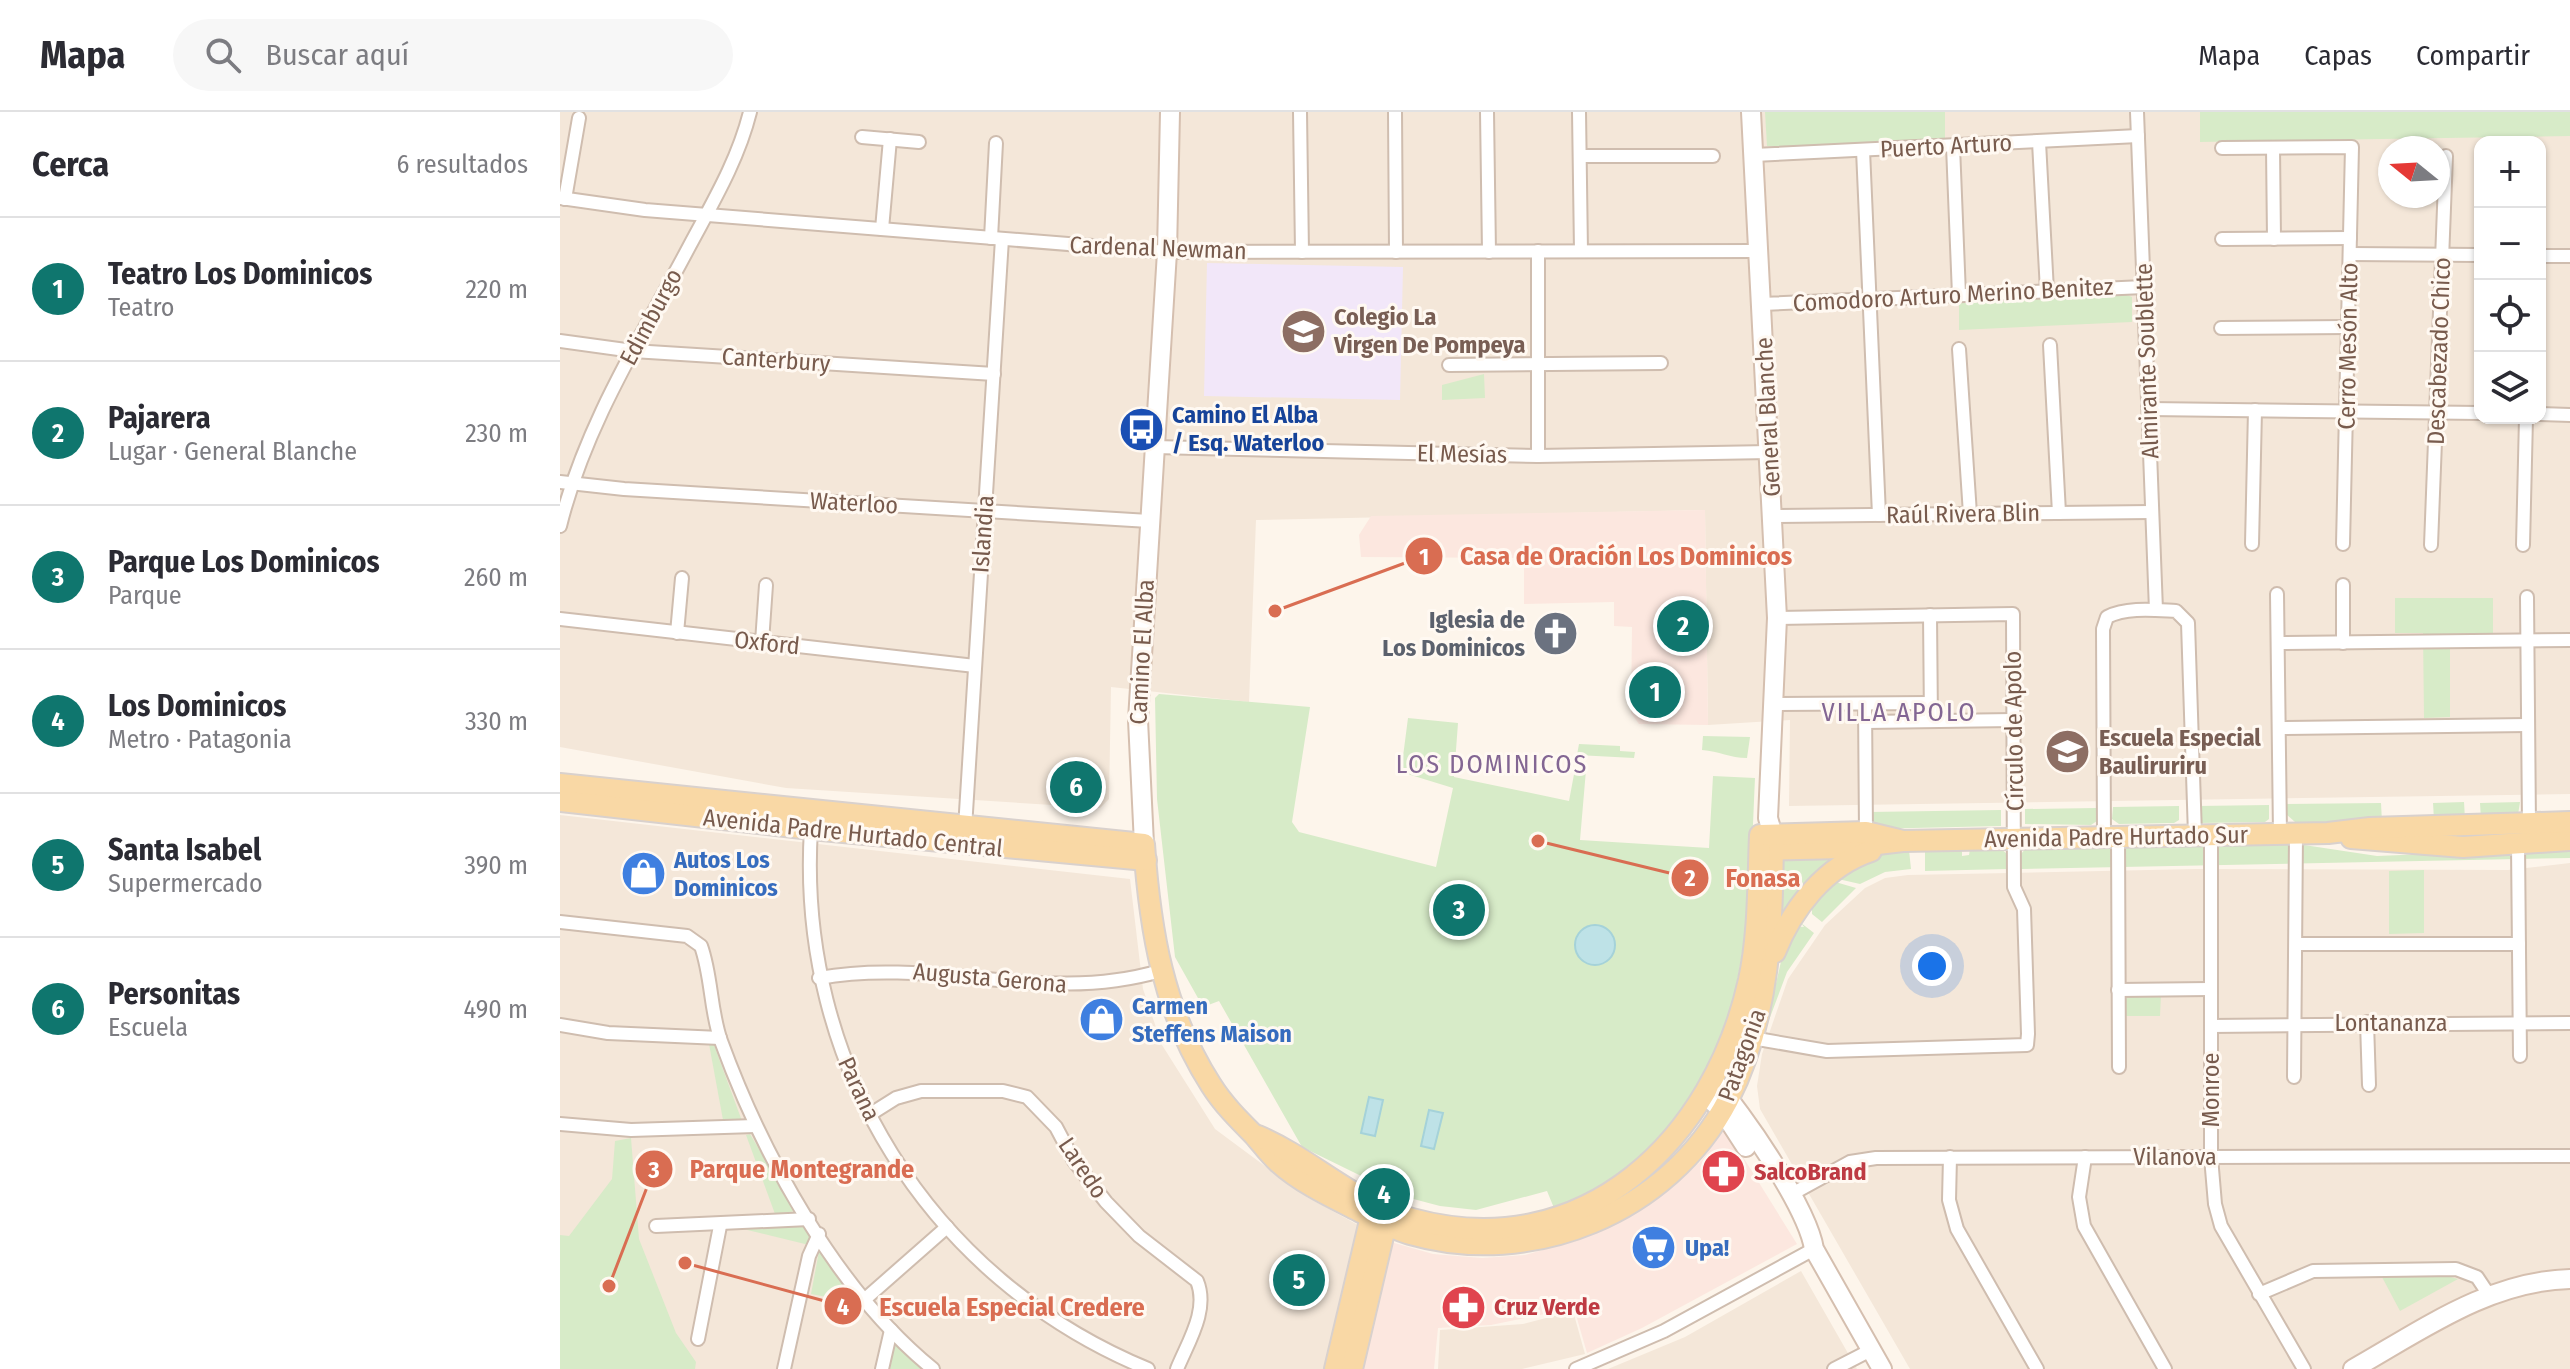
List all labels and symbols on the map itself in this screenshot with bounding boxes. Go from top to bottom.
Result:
street label: Puerto Arturo [1879,129,2013,163]
north arrow [2378,136,2450,208]
street label: Cardenal Newman [1069,231,1247,265]
street label: Descabezado Chico [2422,257,2456,445]
street label: Cerro Mesón Alto [2333,262,2363,430]
street label: Almirante Soublette [2130,263,2164,459]
street label: Edimburgo [614,264,688,370]
street label: Comodoro Arturo Merino Benitez [1792,273,2114,317]
place label: Colegio La Virgen De Pompeya [1333,303,1525,359]
school or university icon: Colegio La Virgen De Pompeya [1279,307,1327,355]
street label: General Blanche [1750,336,1786,498]
street label: Canterbury [721,342,831,378]
place label: Camino El Alba / Esq. Waterloo [1172,401,1325,457]
bus stop icon: Camino El Alba / Esq. Waterloo [1117,405,1165,453]
street label: El Mesías [1417,439,1507,469]
street label: Waterloo [809,487,899,519]
street label: Islandia [966,494,1000,574]
street label: Raúl Rivera Blin [1886,499,2040,529]
callout: Casa de Oración Los Dominicos [1404,531,1808,581]
text: Casa de Oración Los Dominicos [1460,541,1792,572]
text: 1 [1419,543,1429,571]
street label: Camino El Alba [1124,579,1160,725]
pin: 2 [1657,596,1709,656]
place label: Iglesia de Los Dominicos [1382,606,1525,662]
church icon: Iglesia de Los Dominicos [1532,610,1580,658]
street label: Oxford [733,626,801,660]
street label: Círculo de Apolo [1999,651,2029,811]
pin: 1 [1629,662,1681,722]
district label: VILLA APOLO [1821,697,1977,728]
place label: Escuela Especial Bauliruriru [2099,724,2261,780]
school or university icon: Escuela Especial Bauliruriru [2044,728,2092,776]
district label: LOS DOMINICOS [1396,749,1588,780]
pin: 6 [1050,757,1102,817]
street label: Avenida Padre Hurtado Central [702,803,1004,863]
street label: Avenida Padre Hurtado Sur [1984,821,2249,853]
place label: Autos Los Dominicos [673,846,778,902]
shop icon: Autos Los Dominicos [619,850,667,898]
callout: Fonasa [1670,853,1817,903]
text: Fonasa [1725,863,1801,894]
text: 2 [1683,864,1696,892]
pin: 3 [1433,880,1485,940]
your location [1912,946,1952,986]
street label: Augusta Gerona [912,957,1068,999]
place label: Carmen Steffens Maison [1132,992,1292,1048]
shop icon: Carmen Steffens Maison [1077,996,1125,1044]
street label: Patagonia [1712,1005,1772,1105]
street label: Lontananza [2335,1009,2447,1037]
street label: Parana [832,1053,886,1125]
street label: Monroe [2197,1053,2225,1127]
street label: Laredo [1053,1132,1113,1204]
street label: Vilanova [2133,1143,2217,1171]
callout: Parque Montegrande [634,1144,931,1194]
pharmacy icon: SalcoBrand [1699,1148,1747,1196]
text: Parque Montegrande [690,1154,914,1185]
text: 3 [647,1156,660,1184]
place label: SalcoBrand [1754,1158,1866,1186]
pin: 4 [1358,1164,1410,1224]
supermarket icon: Upa! [1630,1224,1678,1272]
place label: Upa! [1685,1234,1729,1262]
pin: 5 [1273,1250,1325,1310]
callout: Escuela Especial Credere [823,1281,1160,1331]
pharmacy icon: Cruz Verde [1439,1283,1487,1331]
text: Escuela Especial Credere [879,1292,1145,1323]
text: 4 [837,1293,849,1321]
place label: Cruz Verde [1494,1293,1600,1321]

